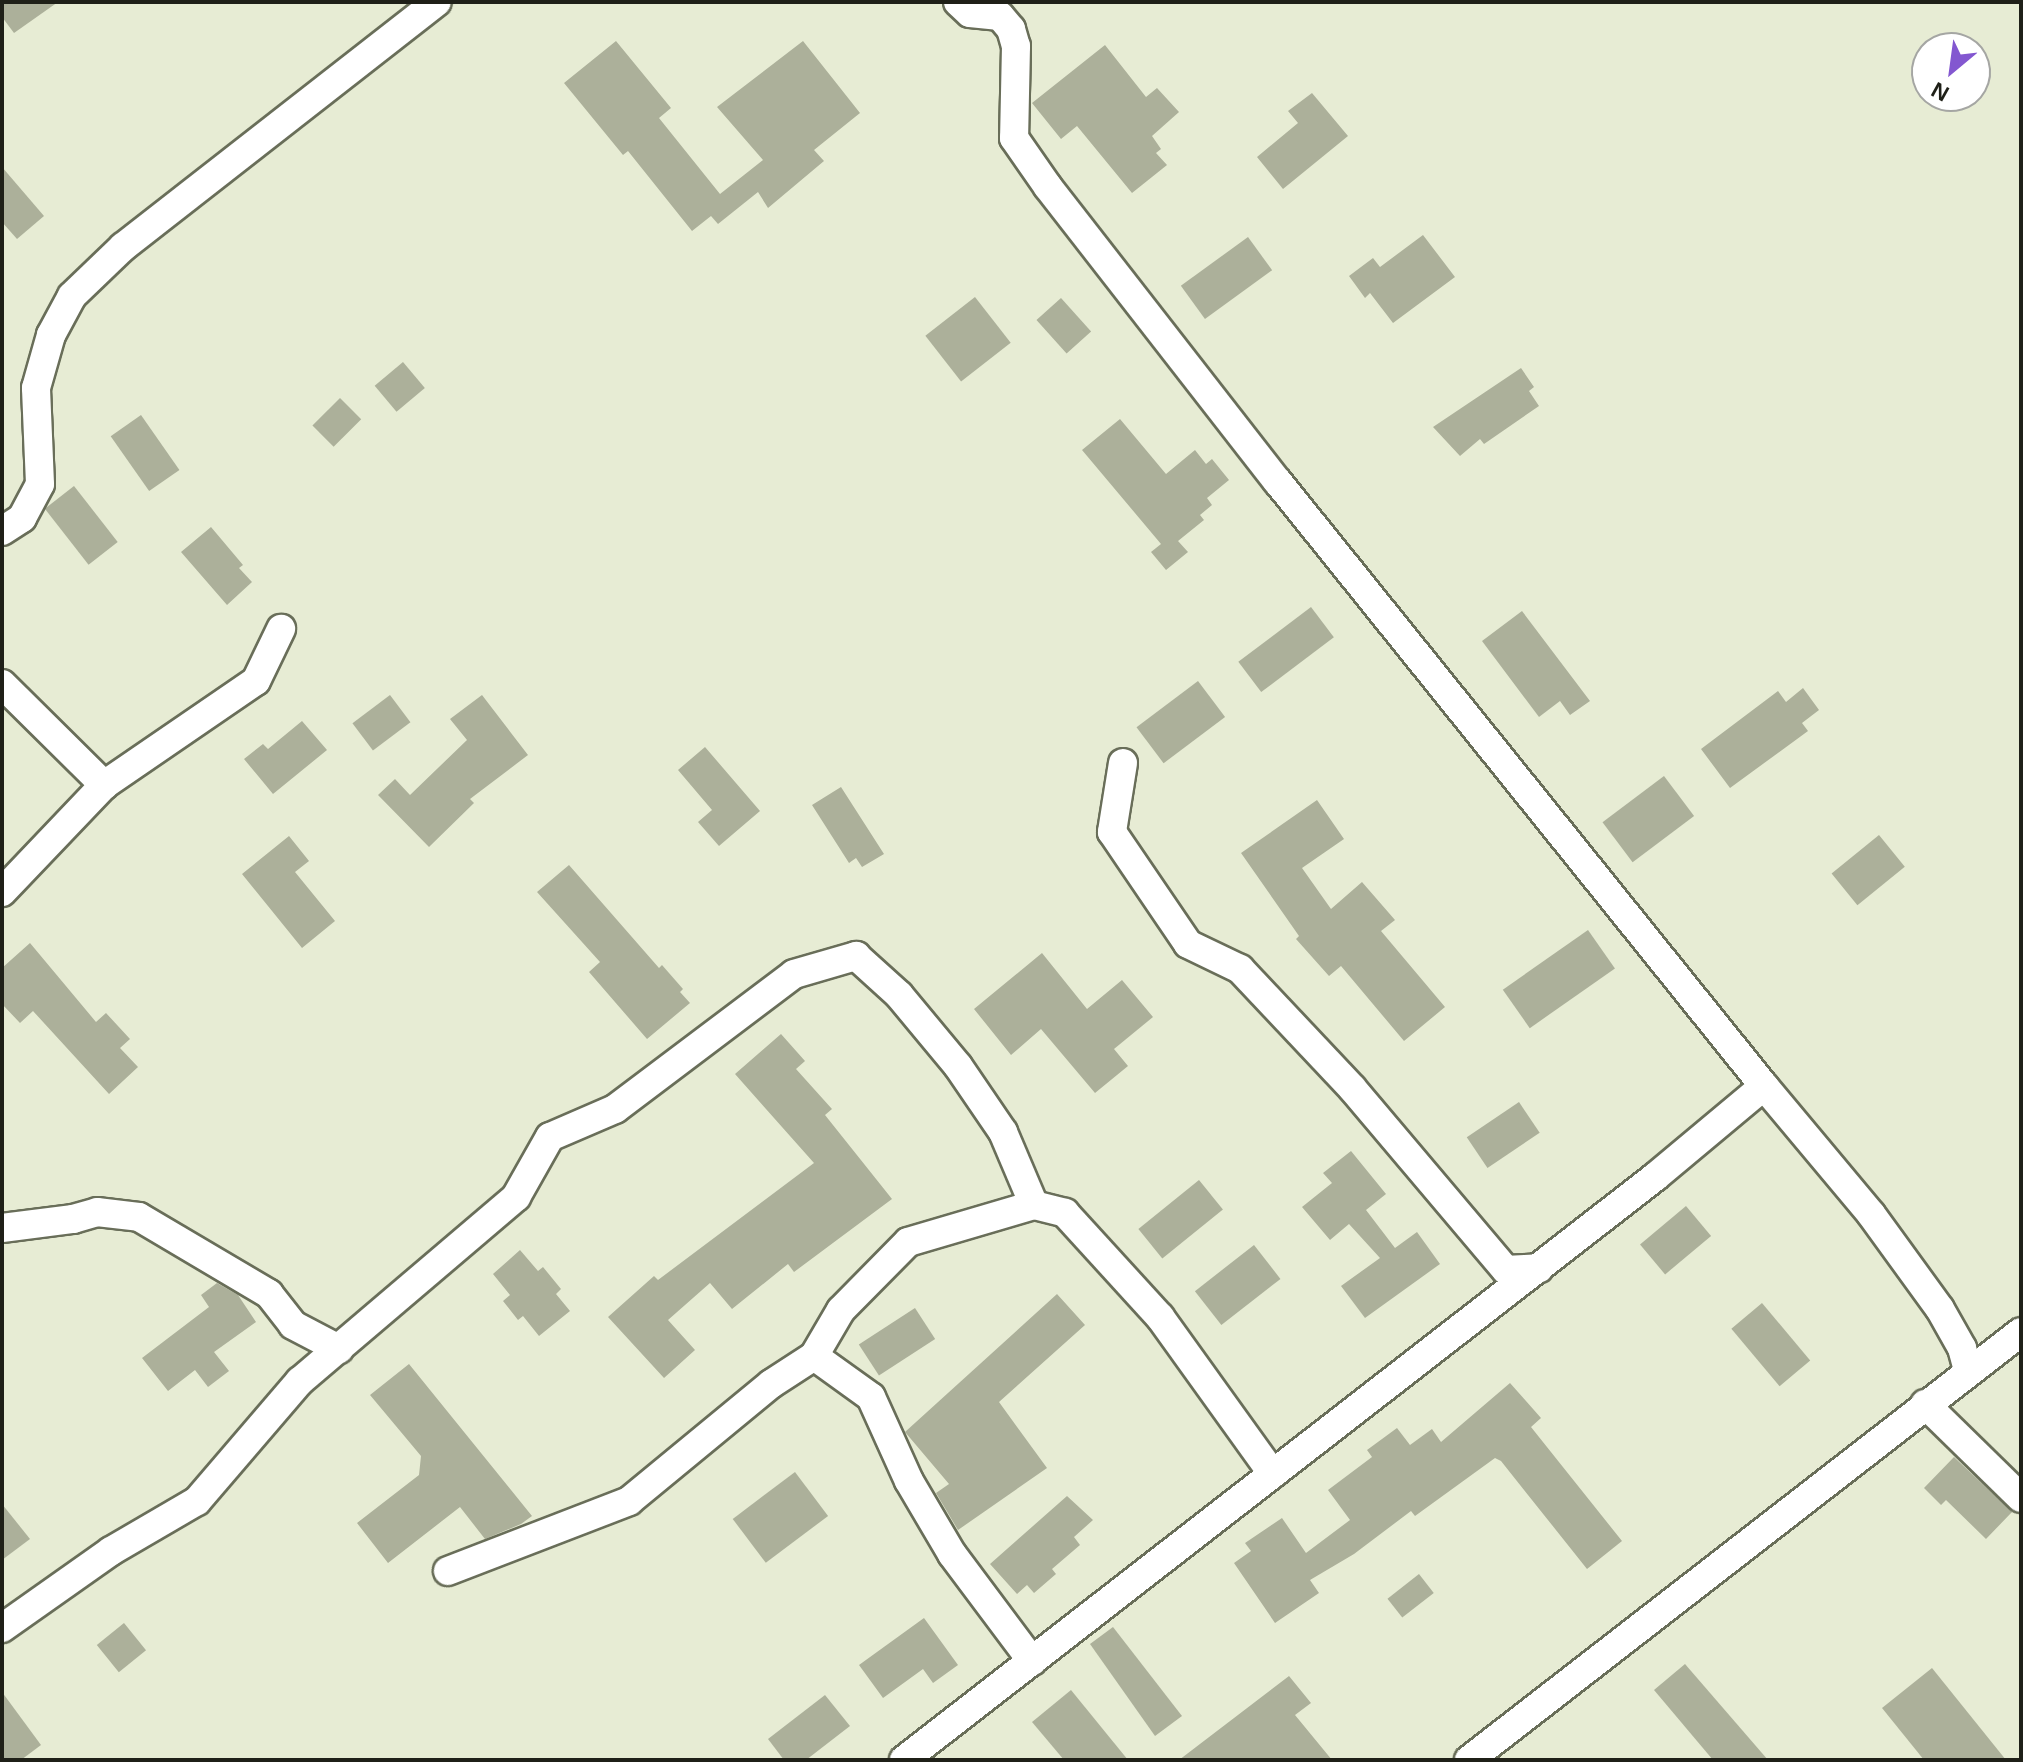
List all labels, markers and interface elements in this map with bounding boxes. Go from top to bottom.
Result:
north arrow [1911,32,1991,112]
text: N [1927,77,1953,106]

